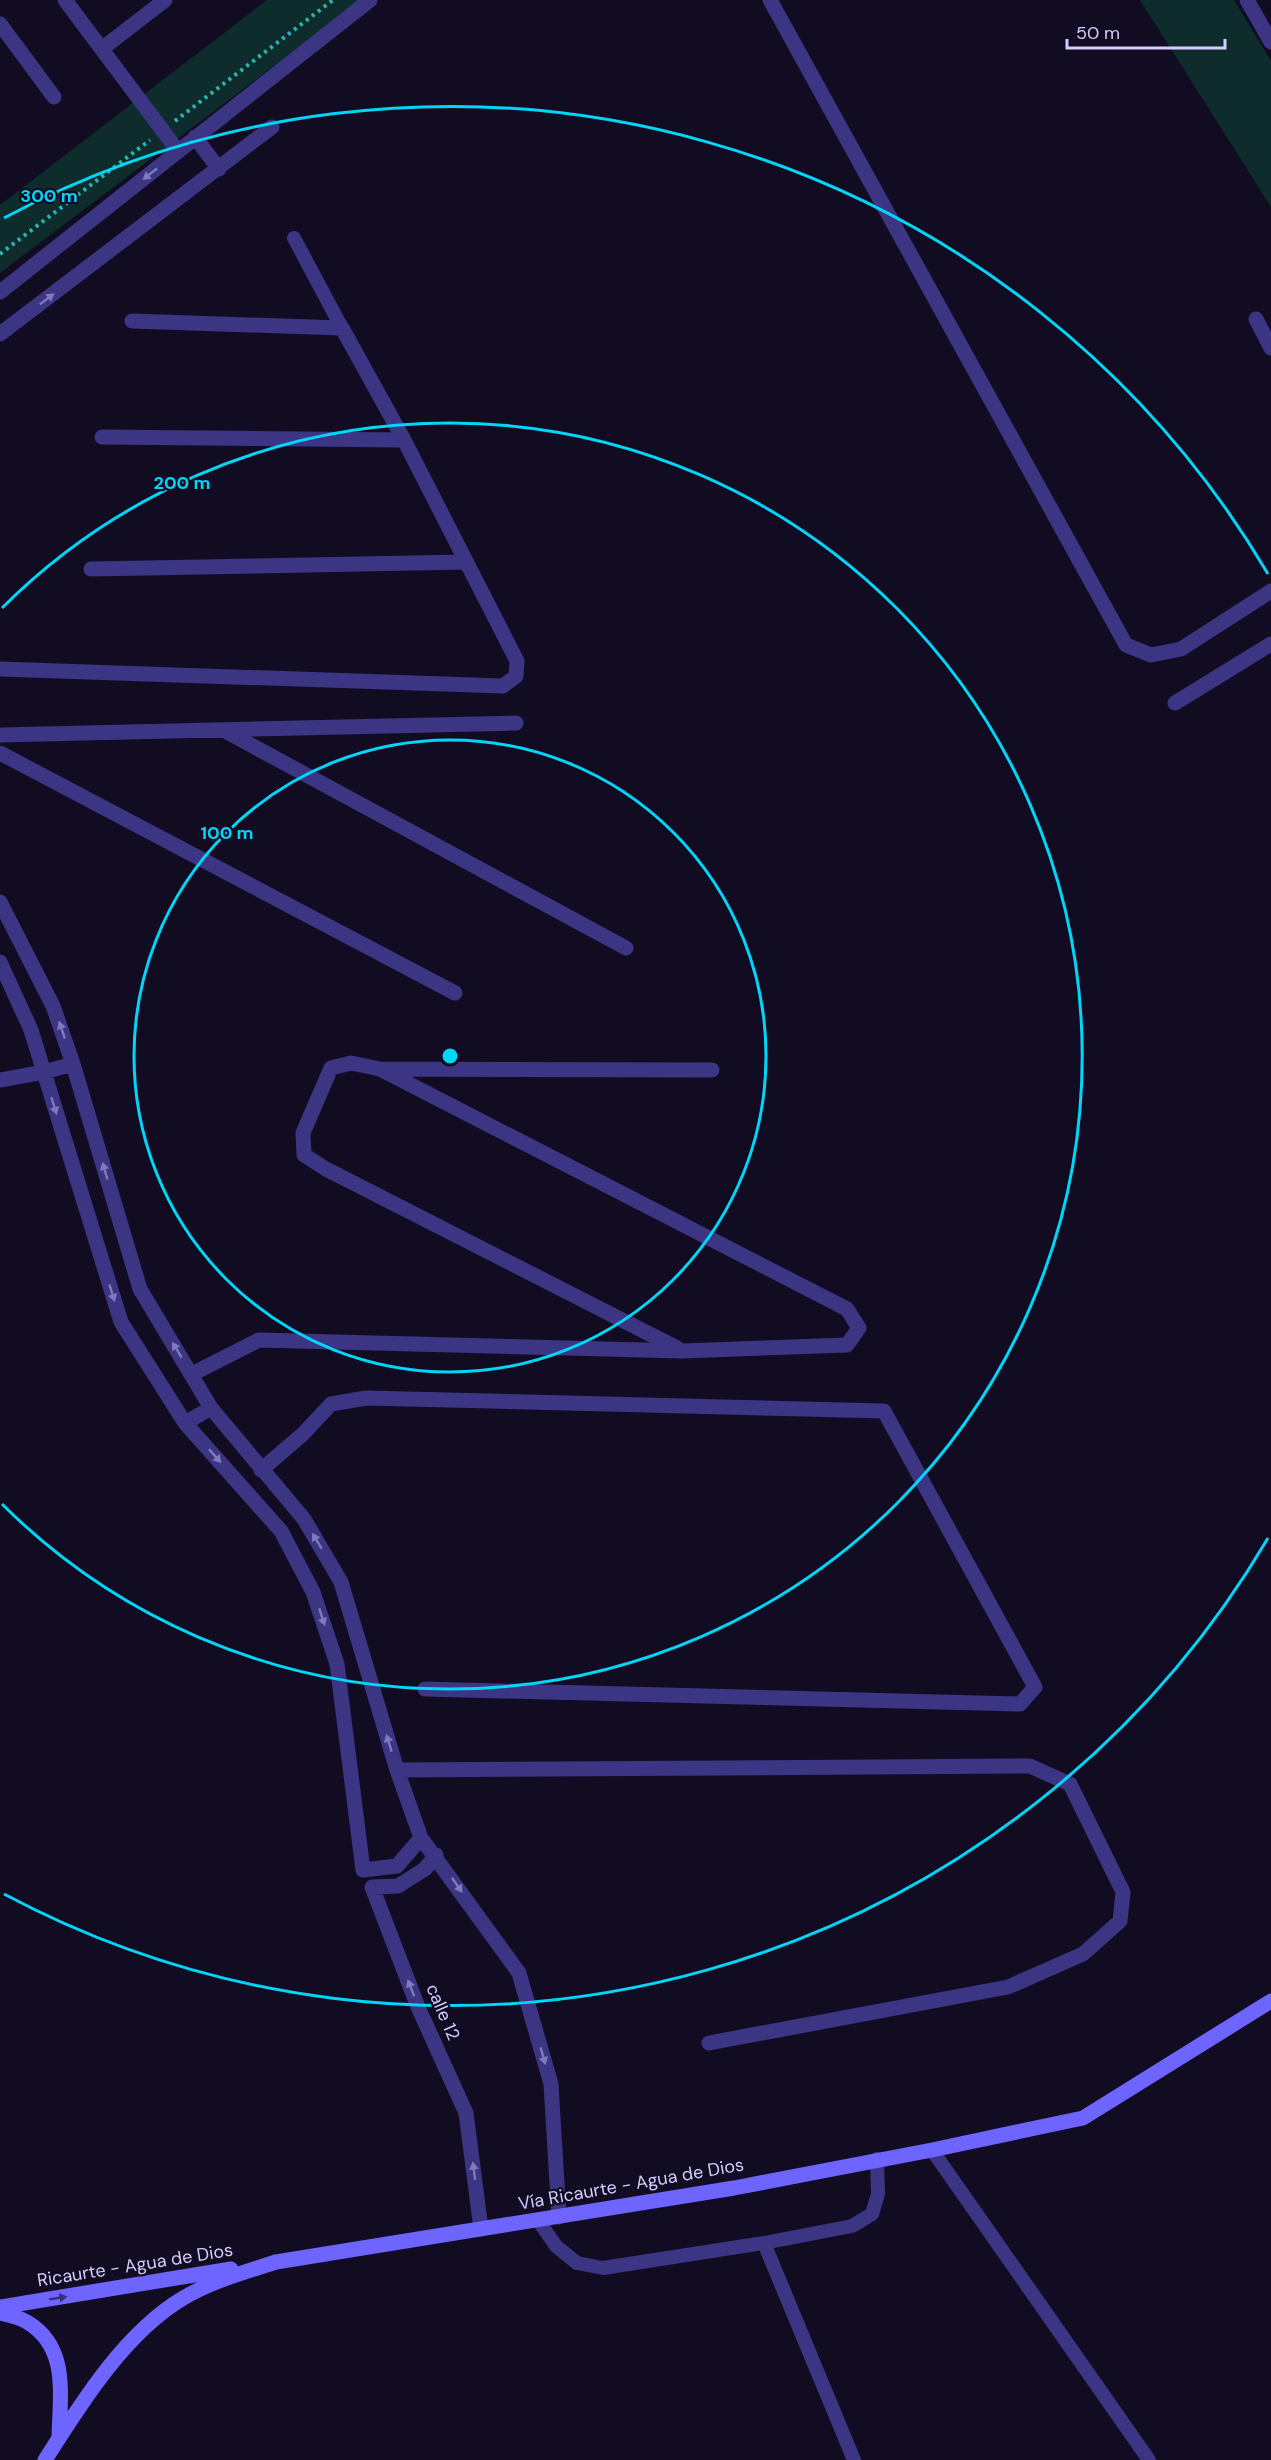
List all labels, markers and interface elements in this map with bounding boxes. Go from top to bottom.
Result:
scale bar [1067,12,1224,50]
text: 50 m [1076,21,1120,45]
one-way arrow [142,167,158,180]
text: 300 m [20,184,78,208]
one-way arrow [38,293,54,305]
text: 200 m [154,471,210,495]
text: 100 m [200,821,254,845]
one-way arrow [56,1021,66,1039]
centre of rings [440,1046,460,1066]
one-way arrow [50,1097,59,1115]
one-way arrow [100,1161,109,1179]
one-way arrow [107,1284,117,1302]
one-way arrow [172,1342,183,1358]
one-way arrow [208,1448,221,1463]
one-way arrow [311,1533,322,1549]
one-way arrow [317,1608,327,1626]
one-way arrow [384,1734,393,1752]
one-way arrow [451,1876,463,1892]
one-way arrow [406,1979,415,1997]
street label: calle 12 [420,1980,466,2044]
one-way arrow [539,2048,548,2066]
street label: Vía Ricaurte - Agua de Dios [516,2152,746,2216]
one-way arrow [469,2161,478,2180]
street label: Ricaurte - Agua de Dios [35,2238,235,2292]
one-way arrow [48,2293,67,2302]

